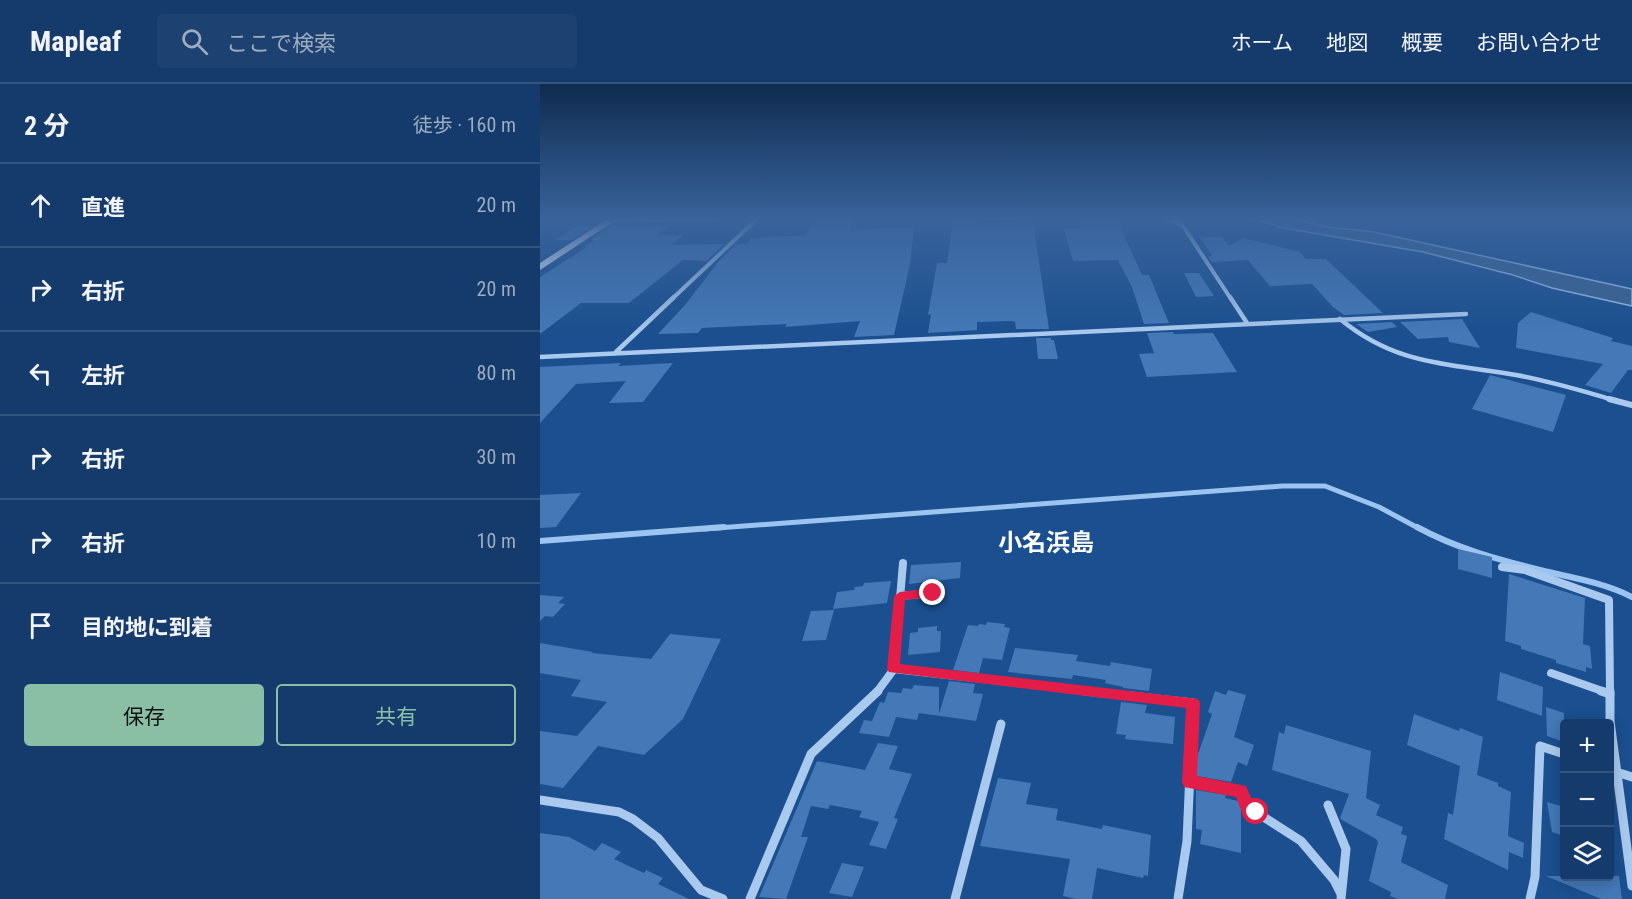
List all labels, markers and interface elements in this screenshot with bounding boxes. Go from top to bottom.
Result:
search box [157,14,577,68]
text: Mapleaf [30,25,121,58]
icon: search [178,25,211,58]
text: ここで検索 [226,31,336,56]
text: ホーム [1231,31,1293,55]
text: 地図 [1326,31,1368,55]
text: 概要 [1401,31,1443,55]
text: お問い合わせ [1476,31,1602,55]
text: 2 分 [24,111,69,141]
text: 徒歩 · 160 m [413,113,516,137]
icon: ahead [24,189,57,222]
text: 20 m [477,193,516,217]
text: 直進 [81,195,125,220]
icon: right [24,273,57,306]
text: 20 m [477,277,516,301]
text: 右折 [81,279,125,304]
icon: left [24,357,57,390]
text: 80 m [477,361,516,385]
text: 左折 [81,363,125,388]
icon: right [24,441,57,474]
text: 30 m [477,445,516,469]
text: 右折 [81,447,125,472]
icon: right [24,525,57,558]
text: 10 m [477,529,516,553]
district label: 小名浜島 [998,529,1094,557]
text: 右折 [81,531,125,556]
route end [919,579,945,605]
icon: arrive [24,609,57,642]
text: 目的地に到着 [81,615,213,640]
button: 保存 [24,684,264,746]
button: 共有 [276,684,516,746]
map controls [1560,719,1614,881]
button: + [1560,719,1614,773]
button: − [1560,773,1614,827]
route start [1242,798,1268,824]
button: layers [1560,827,1614,881]

